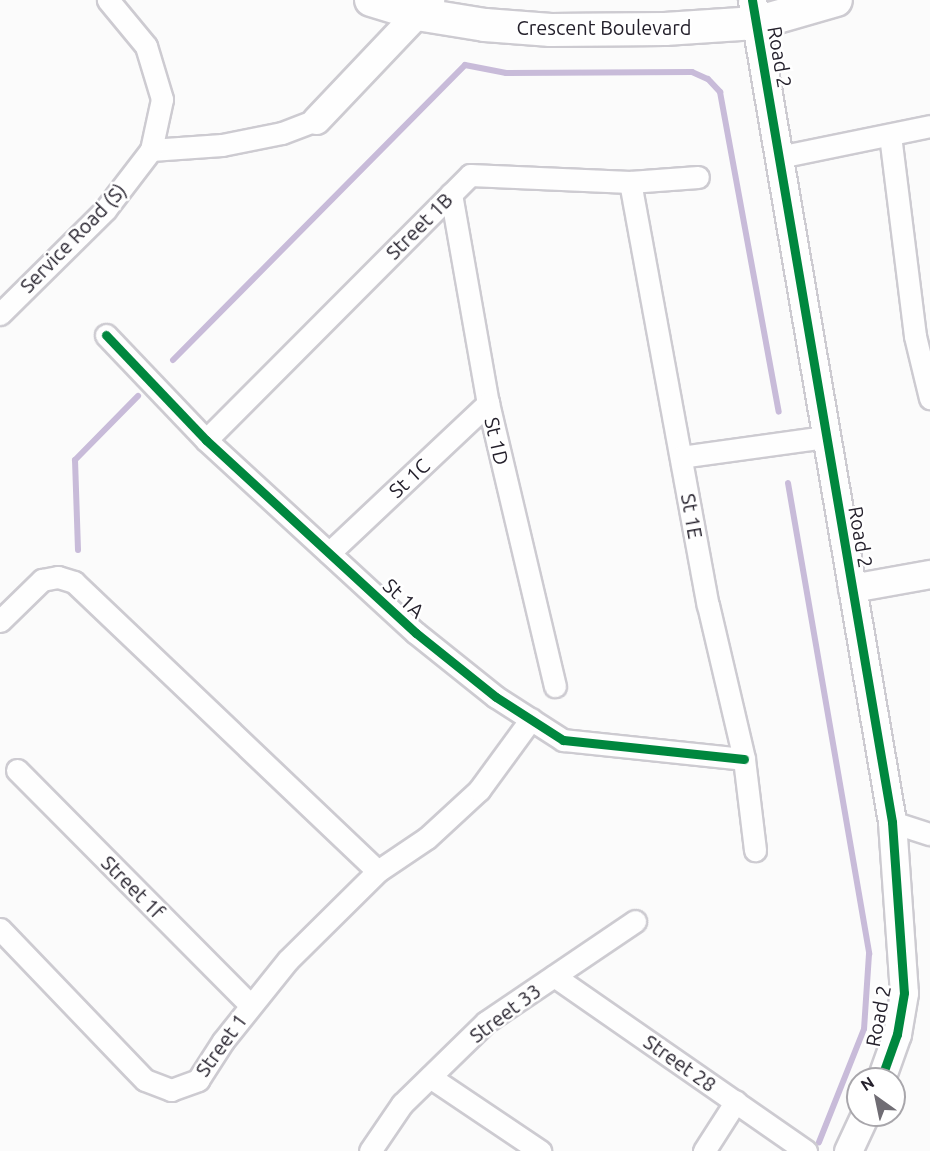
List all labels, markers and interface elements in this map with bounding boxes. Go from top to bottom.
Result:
street label: Crescent Boulevard [516,15,692,39]
street label: Road 2 [763,24,797,90]
street label: Service Road (S) [15,178,131,298]
street label: Street 1B [381,188,457,264]
street label: St 1D [480,415,514,467]
street label: St 1C [384,453,434,503]
street label: St 1E [676,492,708,540]
street label: Road 2 [844,504,878,570]
street label: St 1A [379,573,429,623]
street label: Street 1f [96,850,170,924]
street label: Street 33 [465,978,545,1048]
street label: Road 2 [860,983,896,1049]
street label: Street 1 [190,1009,252,1081]
street label: Street 28 [639,1029,721,1097]
north arrow [846,1067,906,1127]
text: N [857,1073,877,1094]

